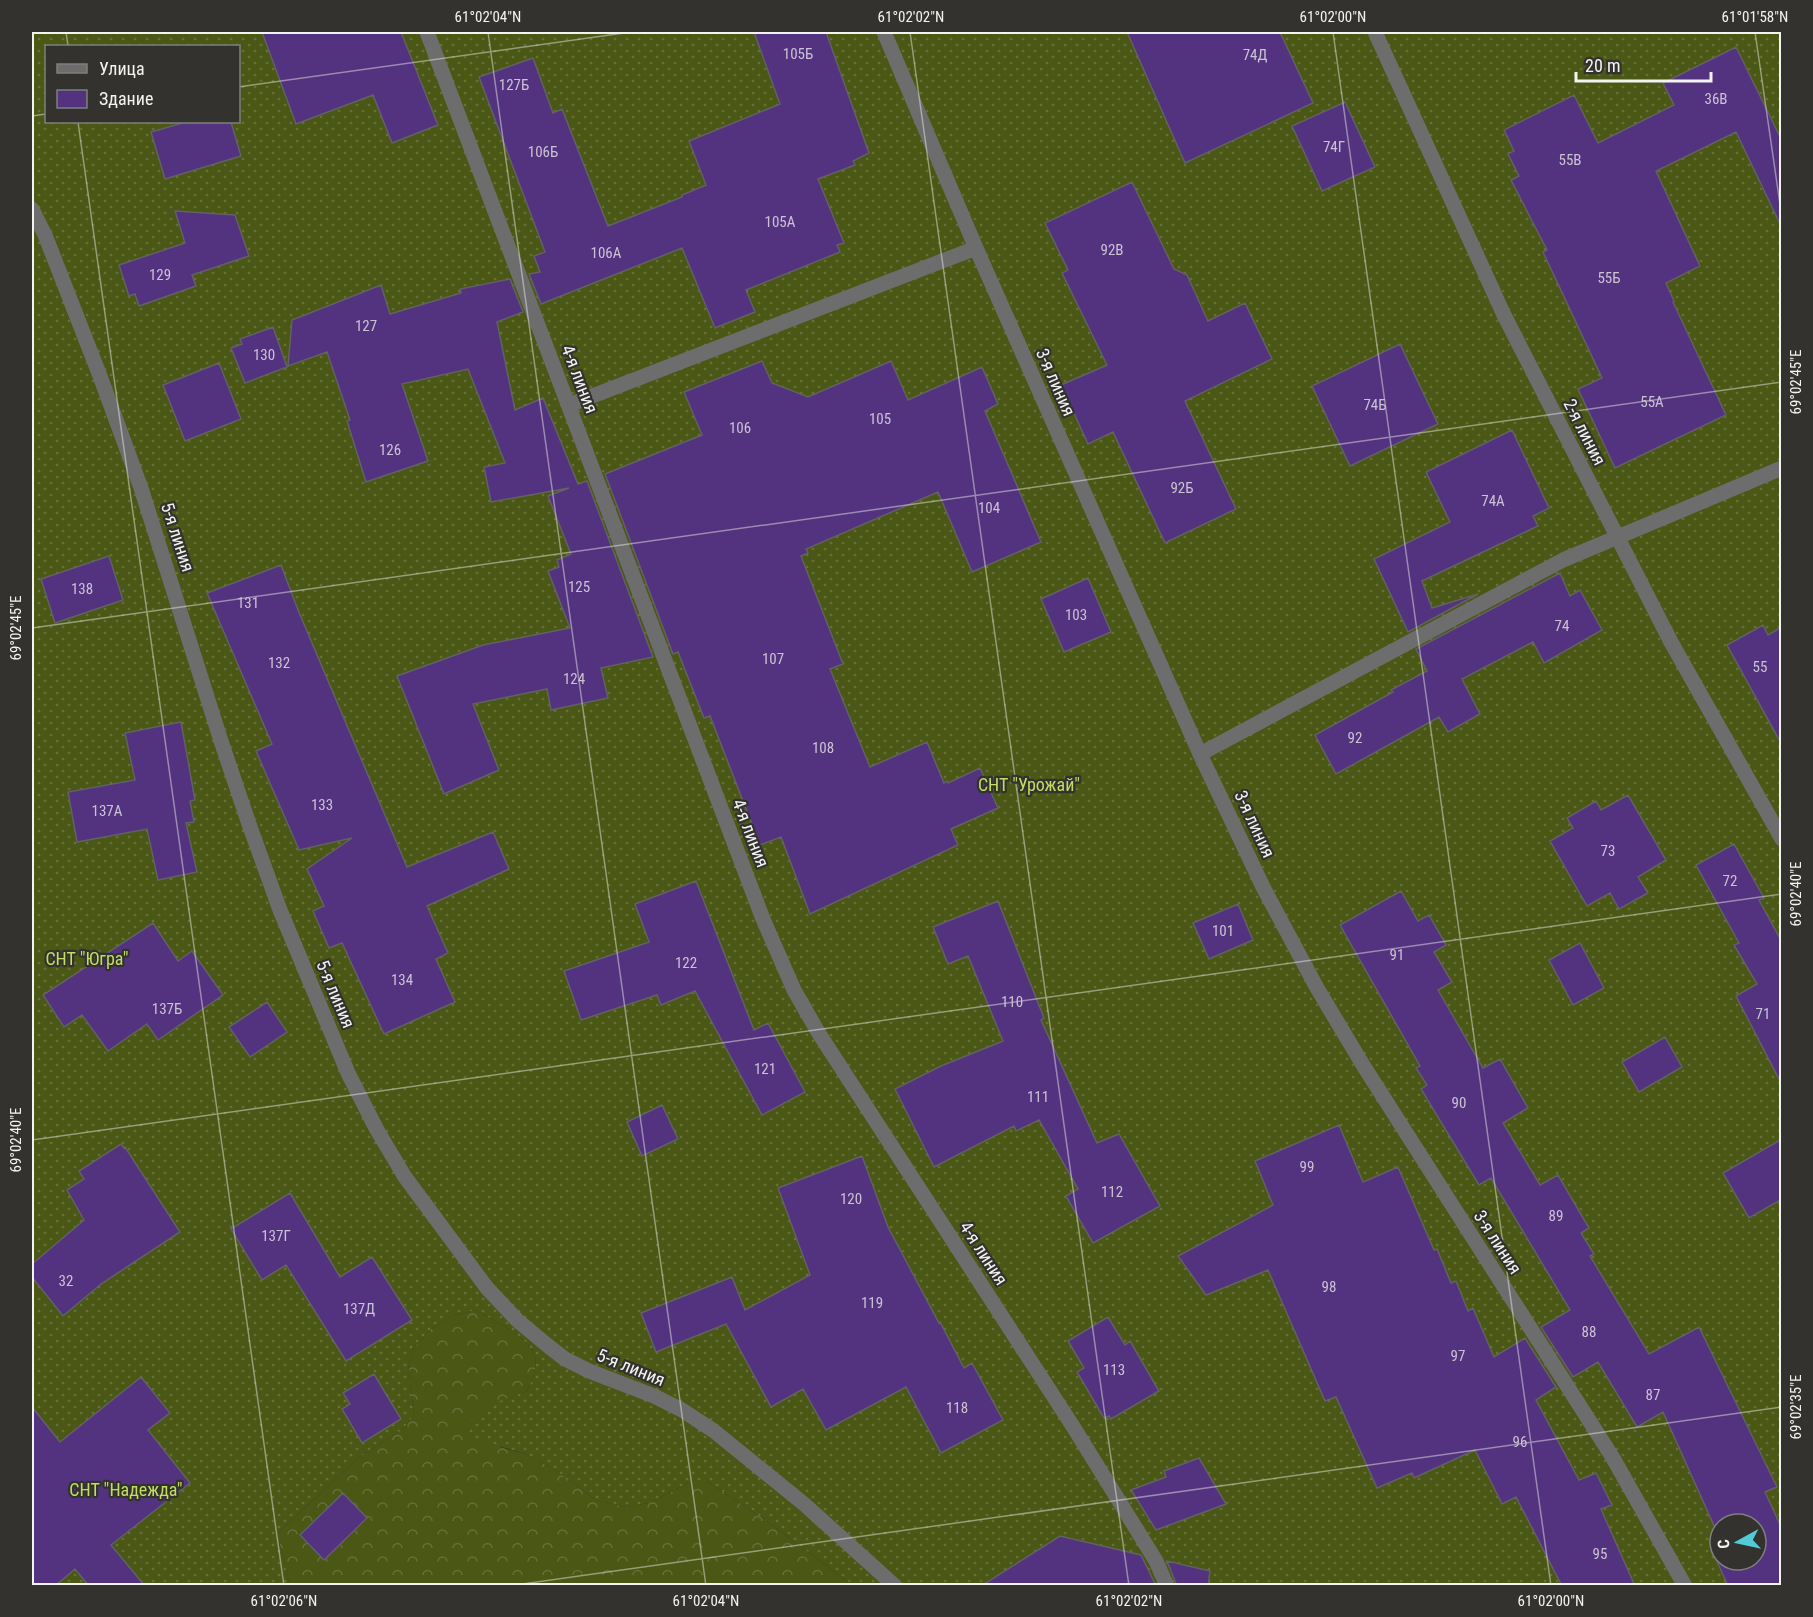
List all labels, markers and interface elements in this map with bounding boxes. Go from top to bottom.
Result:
text: 61°02'04"N [455,8,521,26]
text: 61°02'02"N [878,8,944,26]
text: 61°02'00"N [1300,8,1366,26]
text: 61°01'58"N [1722,8,1788,26]
legend [45,45,240,123]
house number: 105Б [783,45,813,63]
scale bar [1576,45,1711,83]
house number: 74Д [1243,46,1267,64]
text: 20 m [1585,55,1620,76]
text: Улица [99,58,145,79]
house number: 127Б [499,76,529,94]
text: Здание [99,88,153,109]
house number: 36В [1705,90,1728,108]
house number: 74Г [1323,138,1345,156]
house number: 106Б [528,143,558,161]
house number: 55В [1559,151,1582,169]
house number: 105А [765,213,796,231]
house number: 92В [1101,241,1124,259]
house number: 106А [591,244,622,262]
house number: 129 [149,266,171,284]
house number: 55Б [1597,269,1621,287]
house number: 127 [355,317,377,335]
street label: 4-я линия [557,342,603,416]
street label: 3-я линия [1032,345,1080,419]
house number: 130 [253,346,275,364]
text: 69°02'45"E [1787,350,1805,414]
house number: 55А [1640,393,1664,411]
street label: 2-я линия [1559,395,1611,469]
house number: 74Б [1363,396,1387,414]
house number: 105 [869,410,891,428]
house number: 106 [729,419,751,437]
house number: 126 [379,441,401,459]
house number: 92Б [1170,479,1194,497]
house number: 74А [1481,492,1505,510]
house number: 104 [978,499,1000,517]
street label: 5-я линия [157,500,199,574]
house number: 125 [568,578,590,596]
house number: 138 [71,580,93,598]
house number: 131 [237,594,259,612]
text: 69°02'45"E [7,596,25,660]
house number: 103 [1065,606,1087,624]
house number: 74 [1555,617,1569,635]
house number: 107 [762,650,784,668]
house number: 132 [268,654,290,672]
house number: 55 [1753,658,1767,676]
house number: 124 [563,670,585,688]
house number: 92 [1348,729,1362,747]
house number: 108 [812,739,834,757]
park label: СНТ "Урожай" [978,774,1080,795]
street label: 3-я линия [1230,787,1280,861]
house number: 133 [311,796,333,814]
street label: 4-я линия [728,796,774,870]
house number: 137А [92,802,123,820]
house number: 73 [1601,842,1615,860]
text: 69°02'40"E [1787,862,1805,926]
house number: 72 [1723,872,1737,890]
house number: 101 [1212,922,1234,940]
house number: 91 [1390,946,1404,964]
park label: СНТ "Югра" [45,948,129,969]
house number: 122 [675,954,697,972]
street label: 5-я линия [312,957,360,1031]
house number: 134 [391,971,413,989]
house number: 110 [1001,993,1023,1011]
house number: 137Б [152,1000,182,1018]
house number: 71 [1756,1005,1770,1023]
house number: 121 [754,1060,776,1078]
house number: 111 [1027,1088,1049,1106]
house number: 90 [1452,1094,1466,1112]
text: 69°02'40"E [7,1108,25,1172]
house number: 99 [1300,1158,1314,1176]
house number: 112 [1101,1183,1123,1201]
house number: 120 [840,1190,862,1208]
street label: 3-я линия [1470,1206,1526,1278]
house number: 89 [1549,1207,1563,1225]
street label: 4-я линия [956,1217,1012,1289]
house number: 137Г [261,1227,291,1245]
house number: 32 [59,1272,73,1290]
house number: 98 [1322,1278,1336,1296]
house number: 119 [861,1294,883,1312]
house number: 137Д [343,1300,375,1318]
house number: 88 [1582,1323,1596,1341]
street label: 5-я линия [594,1344,668,1390]
house number: 97 [1451,1347,1465,1365]
house number: 113 [1103,1361,1125,1379]
text: 69°02'35"E [1787,1375,1805,1439]
house number: 87 [1646,1386,1660,1404]
house number: 118 [946,1399,968,1417]
house number: 96 [1513,1433,1527,1451]
park label: СНТ "Надежда" [69,1479,183,1500]
north arrow [1708,1512,1768,1572]
text: С [1714,1538,1734,1550]
house number: 95 [1593,1545,1607,1563]
text: 61°02'06"N [251,1592,317,1610]
text: 61°02'04"N [673,1592,739,1610]
text: 61°02'02"N [1096,1592,1162,1610]
text: 61°02'00"N [1518,1592,1584,1610]

